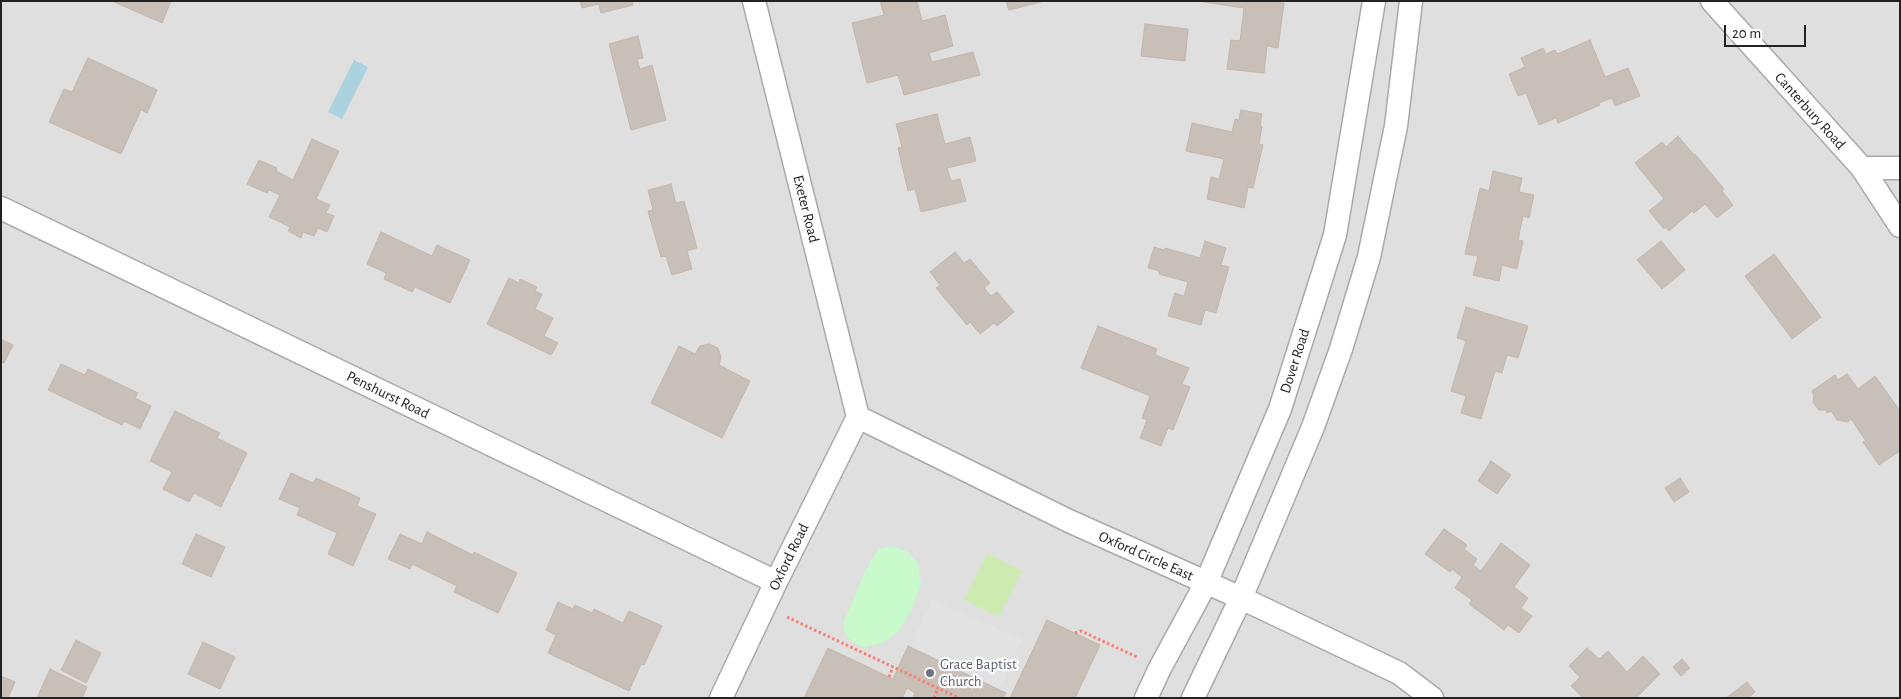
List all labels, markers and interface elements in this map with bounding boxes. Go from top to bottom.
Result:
scale bar [1726,15,1808,47]
text: 20 m [1732,26,1761,41]
street label: Canterbury Road [1771,69,1849,153]
street label: Exeter Road [789,173,823,245]
street label: Dover Road [1276,326,1314,396]
street label: Penshurst Road [344,367,432,423]
street label: Oxford Road [765,520,813,594]
street label: Oxford Circle East [1096,527,1196,585]
place label: Grace Baptist Church [940,655,1017,690]
marker: Grace Baptist Church [924,667,936,679]

